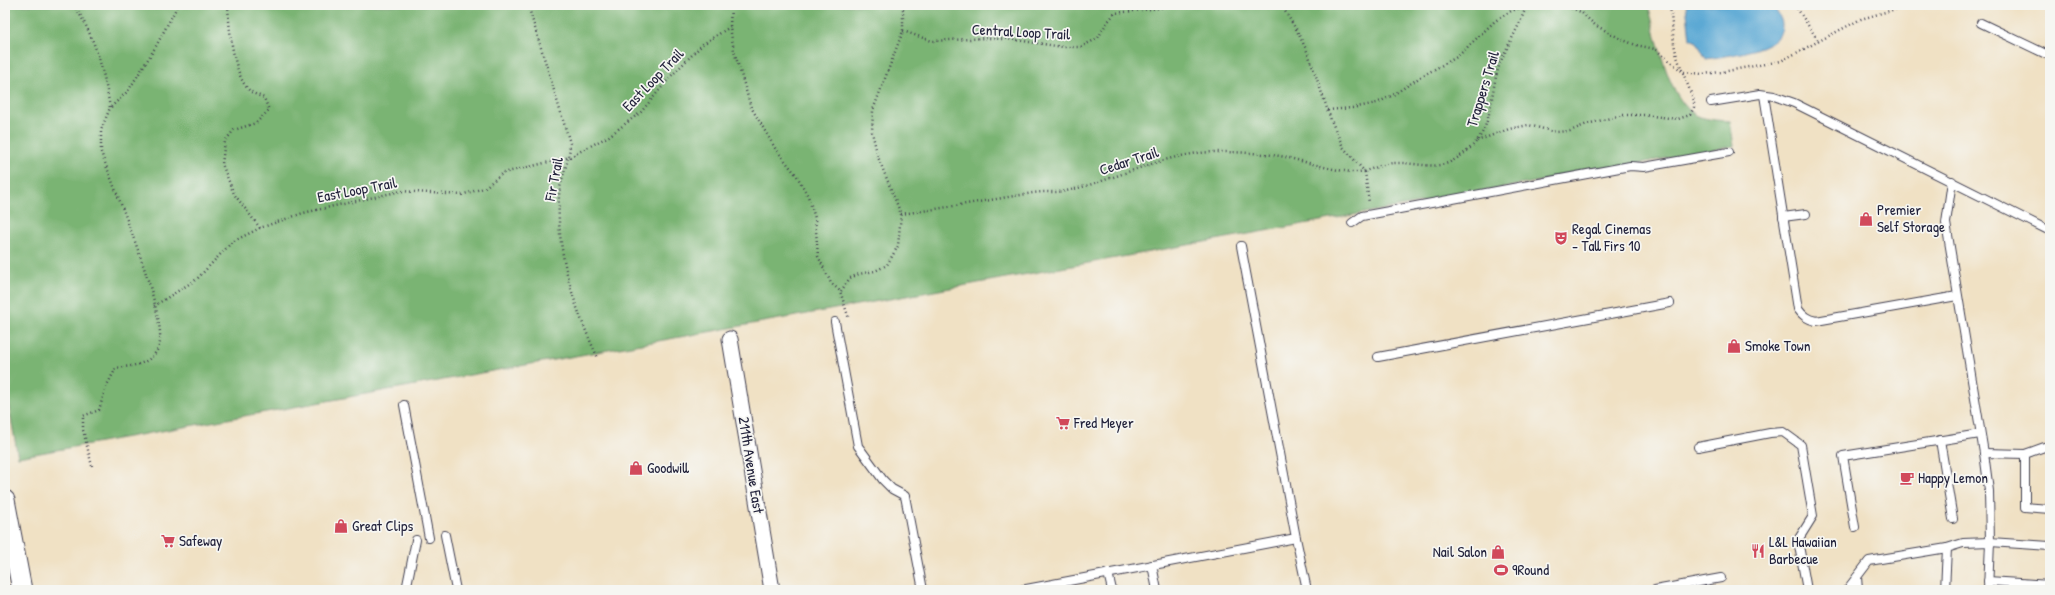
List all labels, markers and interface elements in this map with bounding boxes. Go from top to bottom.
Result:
street label: Central Loop Trail [971,18,1071,45]
street label: East Loop Trail [617,43,688,116]
street label: Trappers Trail [1461,48,1504,129]
street label: Cedar Trail [1097,141,1161,180]
street label: Fir Trail [539,155,568,204]
street label: East Loop Trail [315,172,398,207]
place label: Premier Self Storage [1877,199,1945,237]
shop icon: Premier Self Storage [1858,211,1874,227]
place label: Regal Cinemas - Tall Firs 10 [1572,218,1651,256]
theatre icon: Regal Cinemas - Tall Firs 10 [1553,230,1569,246]
place label: Smoke Town [1745,335,1811,356]
shop icon: Smoke Town [1726,338,1742,354]
place label: Fred Meyer [1073,412,1134,433]
street label: 211th Avenue East [733,415,770,516]
supermarket icon: Fred Meyer [1055,415,1071,431]
place label: Goodwill [647,457,689,478]
shop icon: Goodwill [628,460,644,476]
place label: Happy Lemon [1918,467,1988,488]
cafe icon: Happy Lemon [1899,470,1915,486]
place label: Great Clips [352,515,413,536]
shop icon: Great Clips [333,518,349,534]
place label: Safeway [179,530,222,551]
place label: L&L Hawaiian Barbecue [1769,531,1837,569]
supermarket icon: Safeway [160,533,176,549]
place label: Nail Salon [1433,541,1487,562]
restaurant icon: L&L Hawaiian Barbecue [1750,543,1766,559]
shop icon: Nail Salon [1490,544,1506,560]
place label: 9Round [1512,559,1549,580]
sports icon: 9Round [1493,562,1509,578]

